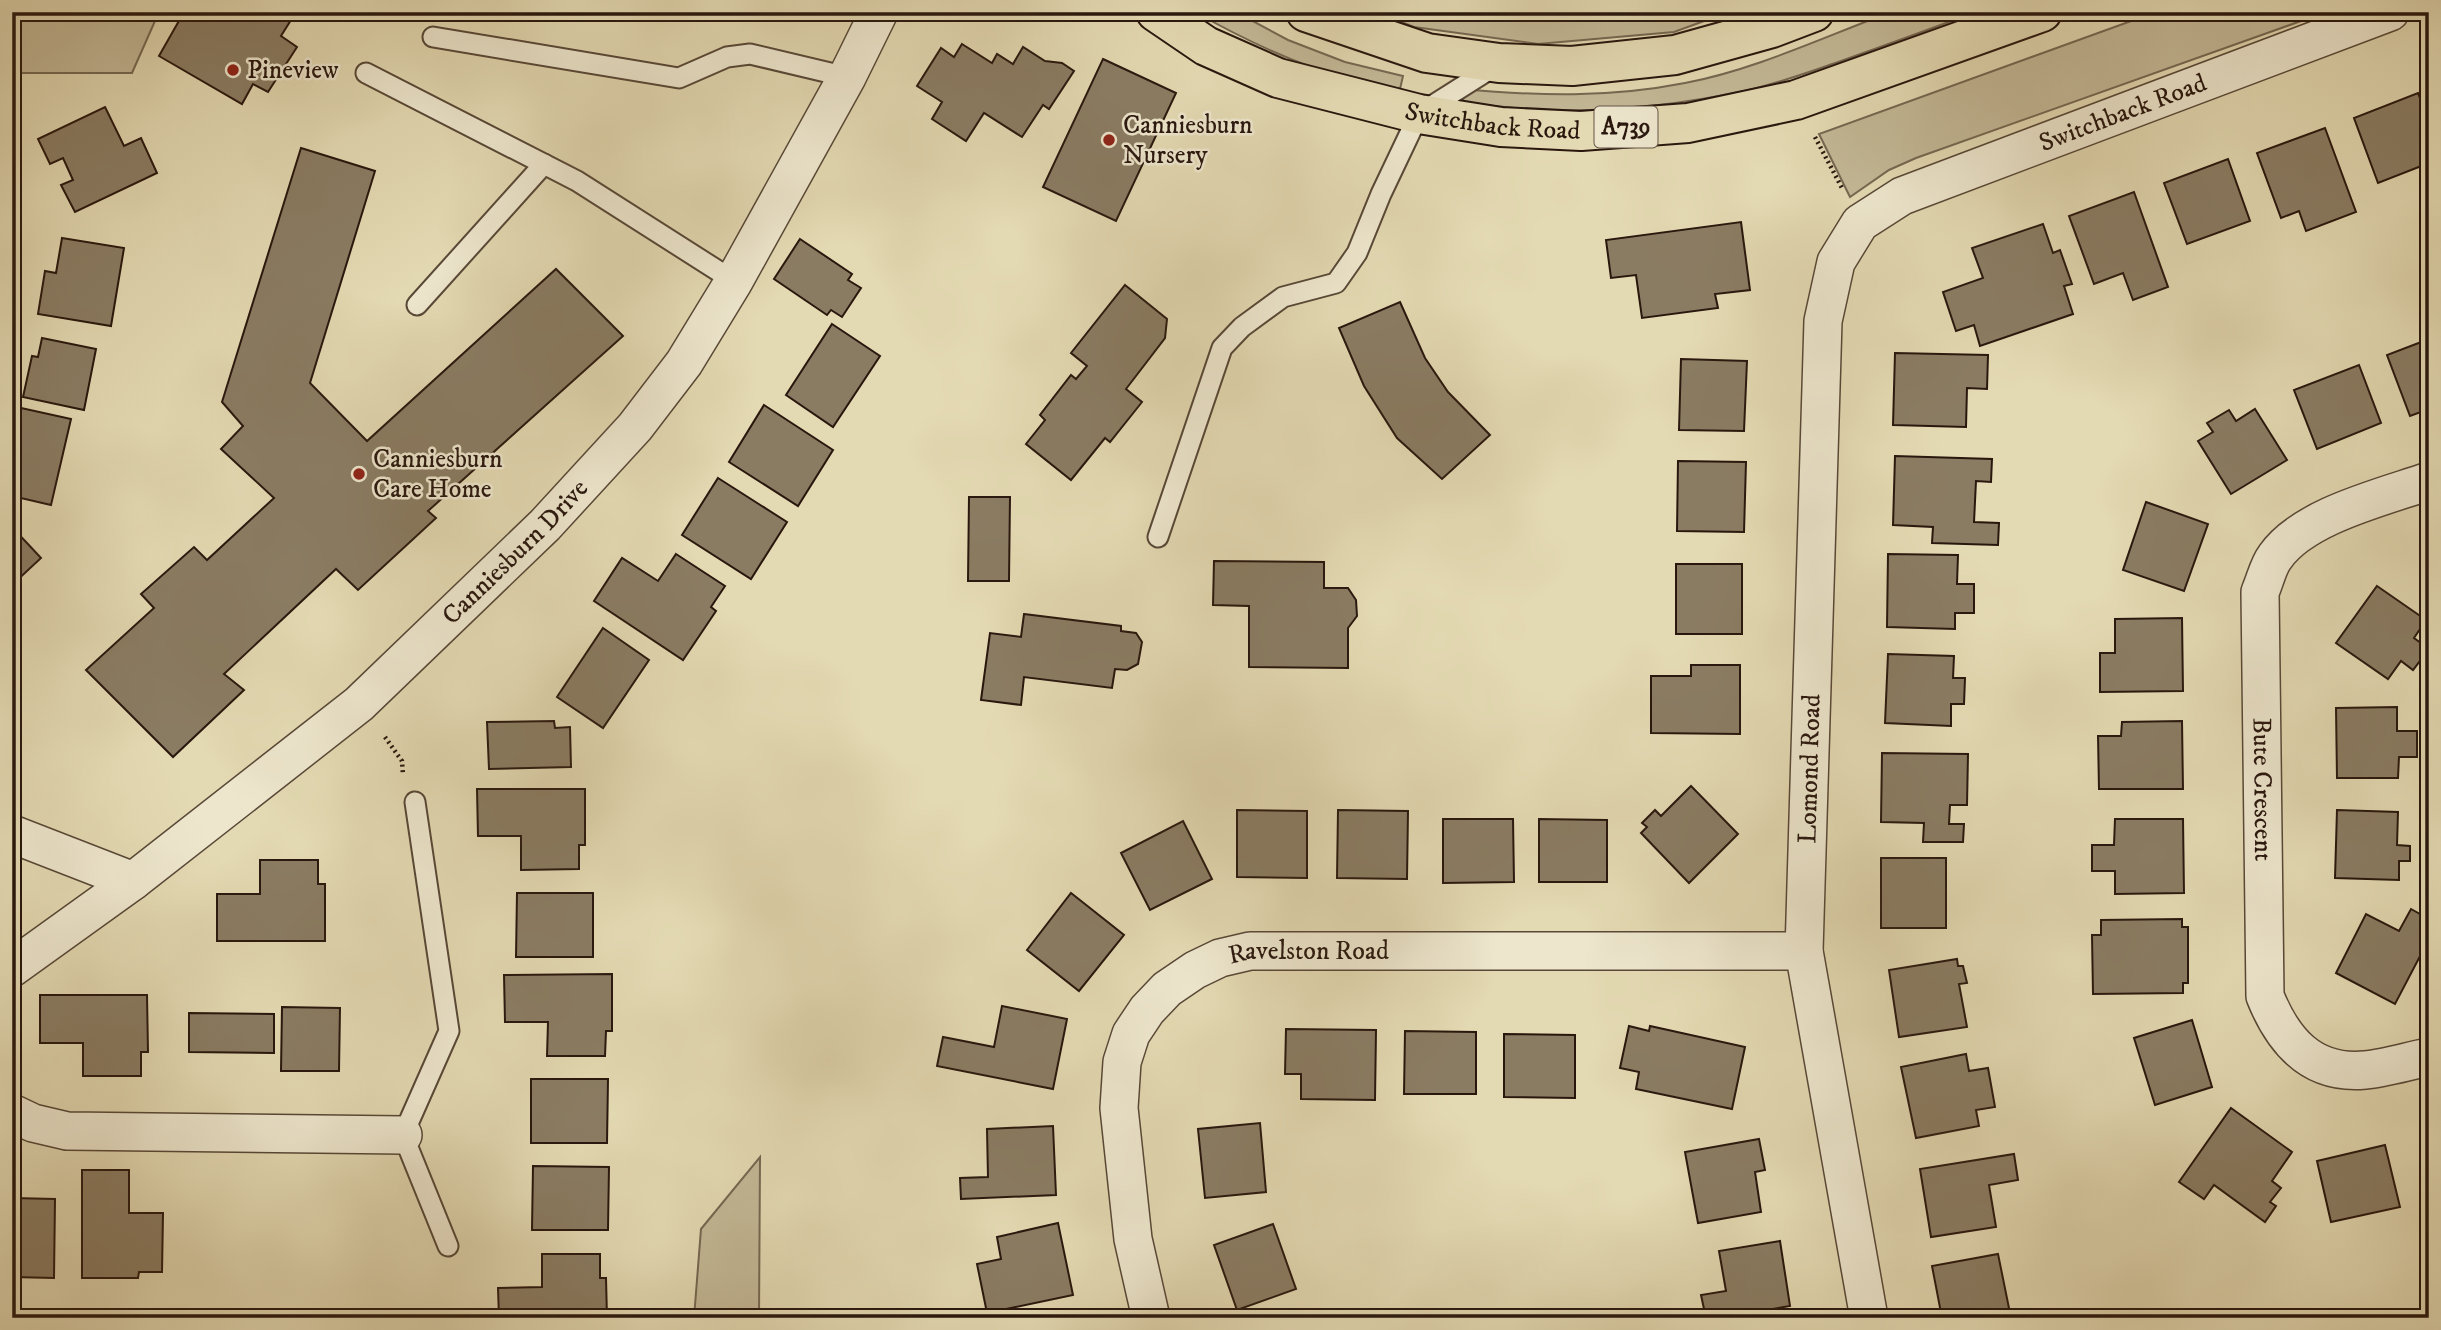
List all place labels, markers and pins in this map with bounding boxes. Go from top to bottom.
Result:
place label: Pineview [247,54,339,87]
marker: Pineview [225,62,241,78]
place label: Canniesburn Nursery [1123,109,1253,172]
marker: Canniesburn Nursery [1101,132,1117,148]
place label: Canniesburn Care Home [373,443,503,506]
marker: Canniesburn Care Home [351,466,367,482]

